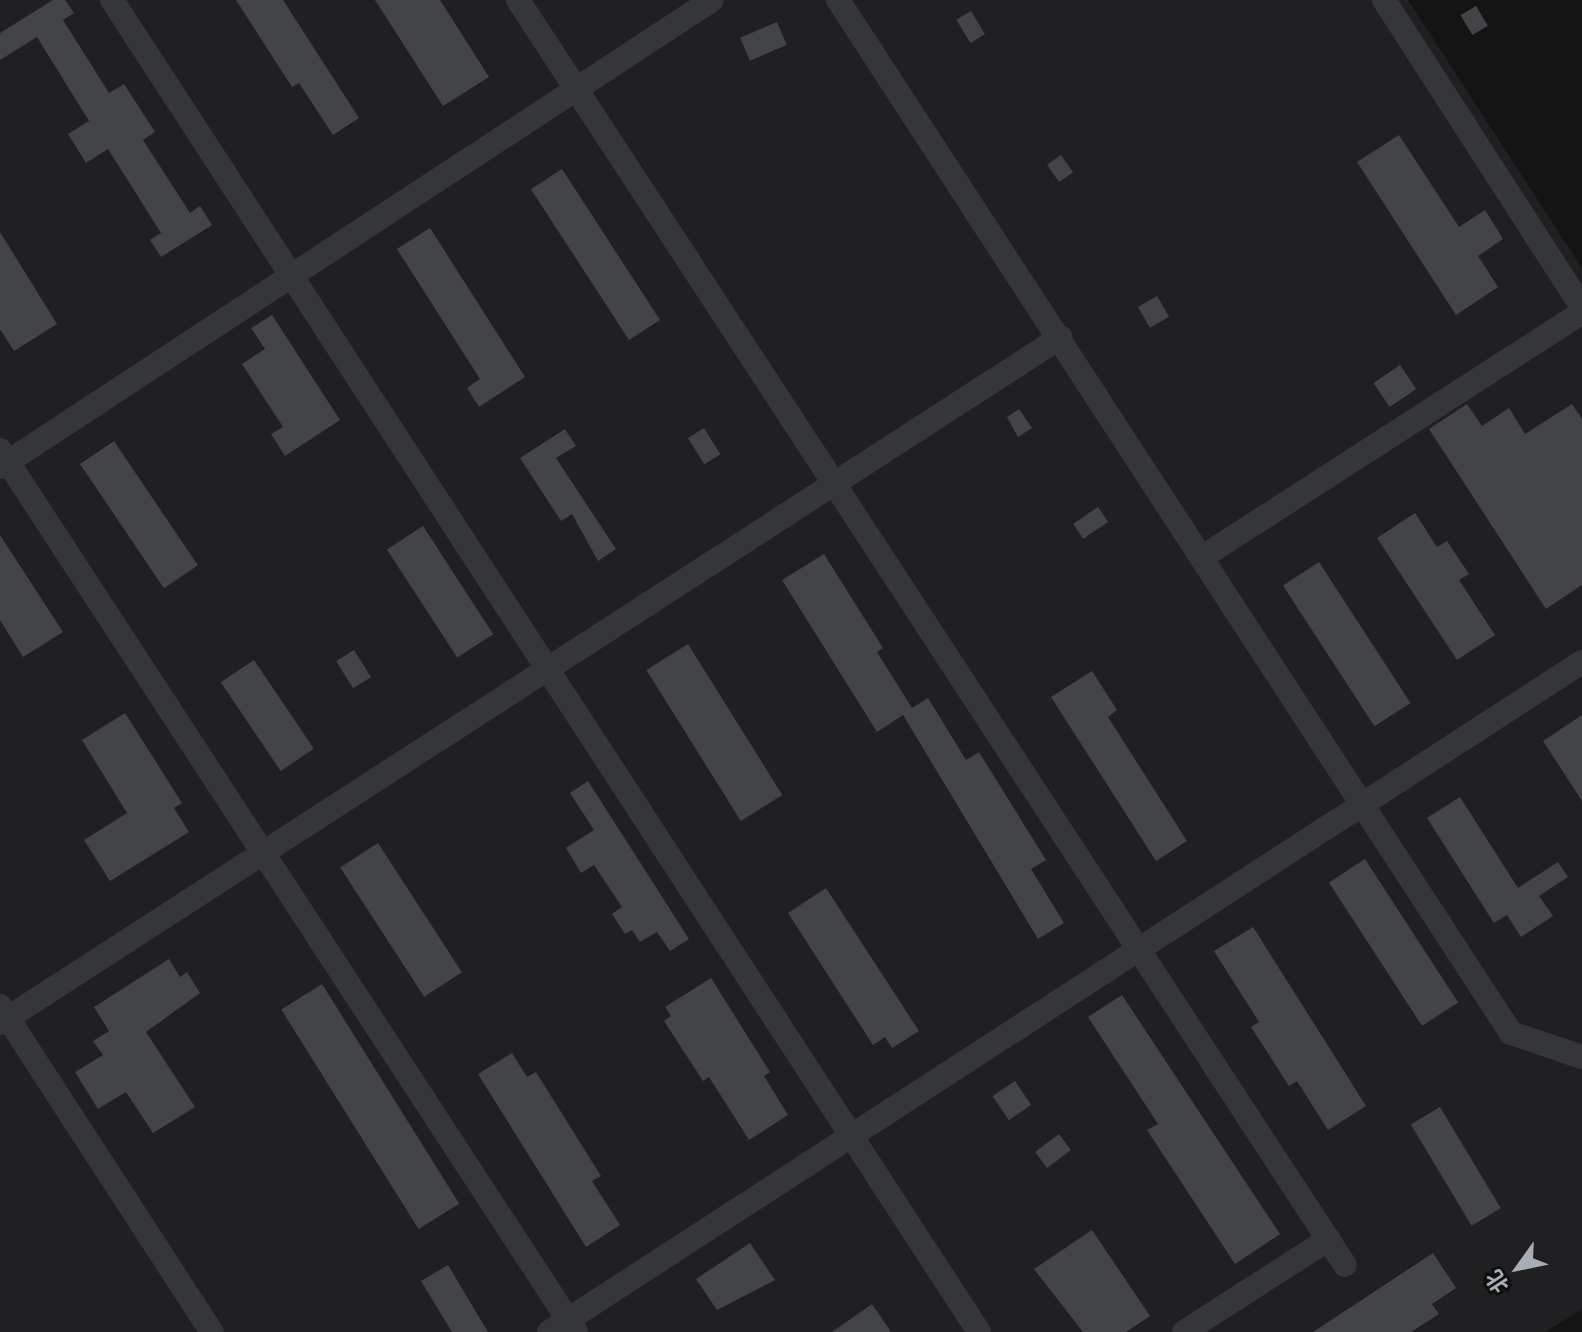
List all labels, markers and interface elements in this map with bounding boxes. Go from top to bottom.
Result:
north arrow [1478,1228,1558,1308]
text: 北 [1479,1264,1516,1298]

